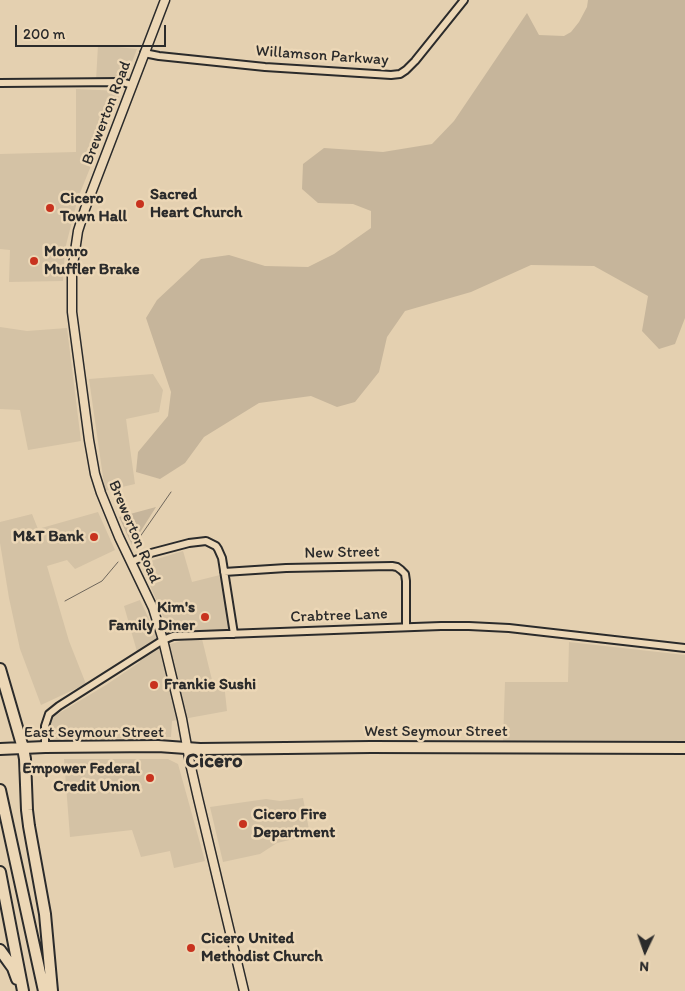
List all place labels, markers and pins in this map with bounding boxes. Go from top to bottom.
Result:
place label: Sacred Heart Church [150,185,242,223]
place label: Cicero Town Hall [60,189,127,227]
marker: Sacred Heart Church [134,198,146,210]
marker: Cicero Town Hall [44,202,56,214]
place label: Monro Muffler Brake [44,242,140,280]
marker: Monro Muffler Brake [28,255,40,267]
place label: M&T Bank [13,527,84,547]
marker: M&T Bank [88,531,100,543]
place label: Kim's Family Diner [108,598,195,636]
marker: Kim's Family Diner [199,611,211,623]
place label: Frankie Sushi [164,675,256,695]
marker: Frankie Sushi [148,679,160,691]
place label: Empower Federal Credit Union [23,759,140,797]
marker: Empower Federal Credit Union [144,772,156,784]
place label: Cicero Fire Department [253,805,335,843]
marker: Cicero Fire Department [237,818,249,830]
place label: Cicero United Methodist Church [201,929,323,967]
marker: Cicero United Methodist Church [185,942,197,954]

